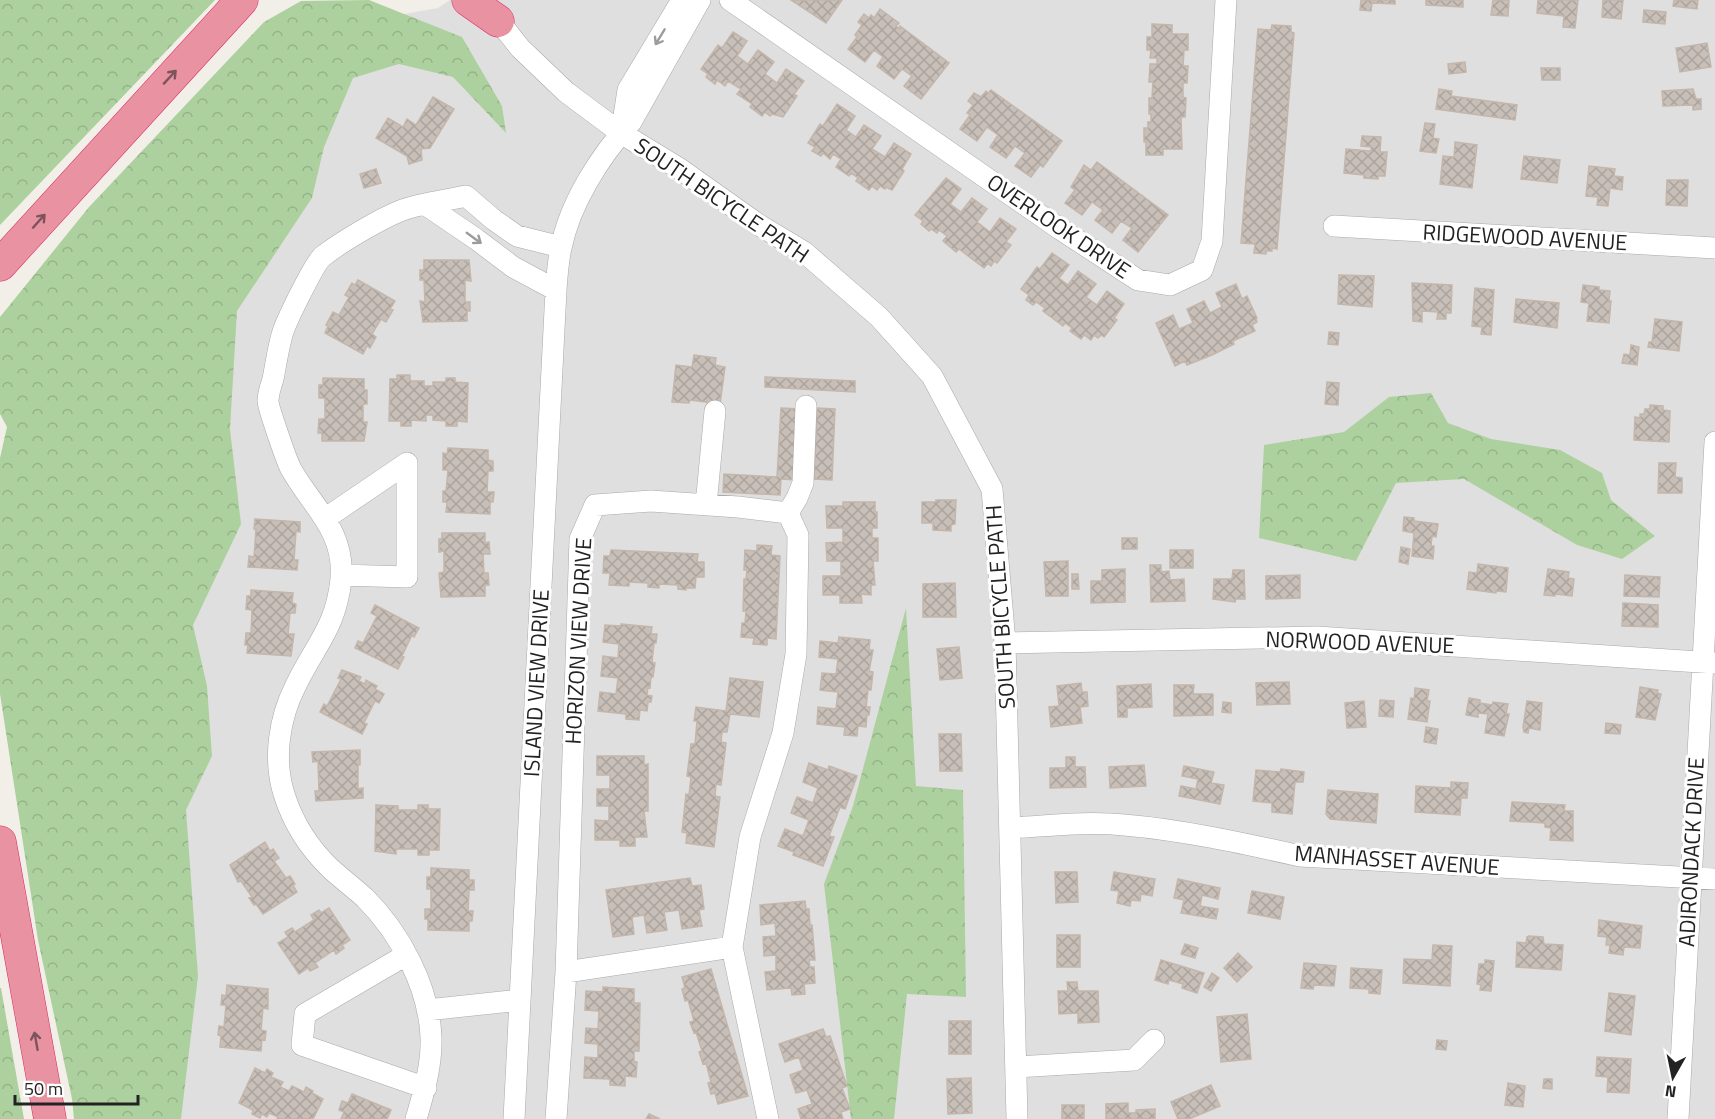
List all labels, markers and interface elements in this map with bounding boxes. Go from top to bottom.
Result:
one-way arrow [654,28,666,45]
one-way arrow [163,70,177,85]
street label: SOUTH BICYCLE PATH [628,129,816,271]
street label: OVERLOOK DRIVE [980,165,1138,287]
one-way arrow [32,214,46,229]
street label: RIDGEWOOD AVENUE [1422,215,1628,259]
one-way arrow [466,232,482,244]
street label: SOUTH BICYCLE PATH [976,504,1024,710]
street label: HORIZON VIEW DRIVE [556,537,600,745]
street label: ISLAND VIEW DRIVE [514,588,558,778]
street label: NORWOOD AVENUE [1265,622,1455,662]
street label: ADIRONDACK DRIVE [1669,756,1713,948]
street label: MANHASSET AVENUE [1293,836,1501,884]
one-way arrow [30,1031,41,1051]
north arrow [1643,1047,1703,1107]
scale bar [15,1068,138,1106]
text: 50 m [24,1075,63,1102]
text: N [1663,1079,1678,1105]

